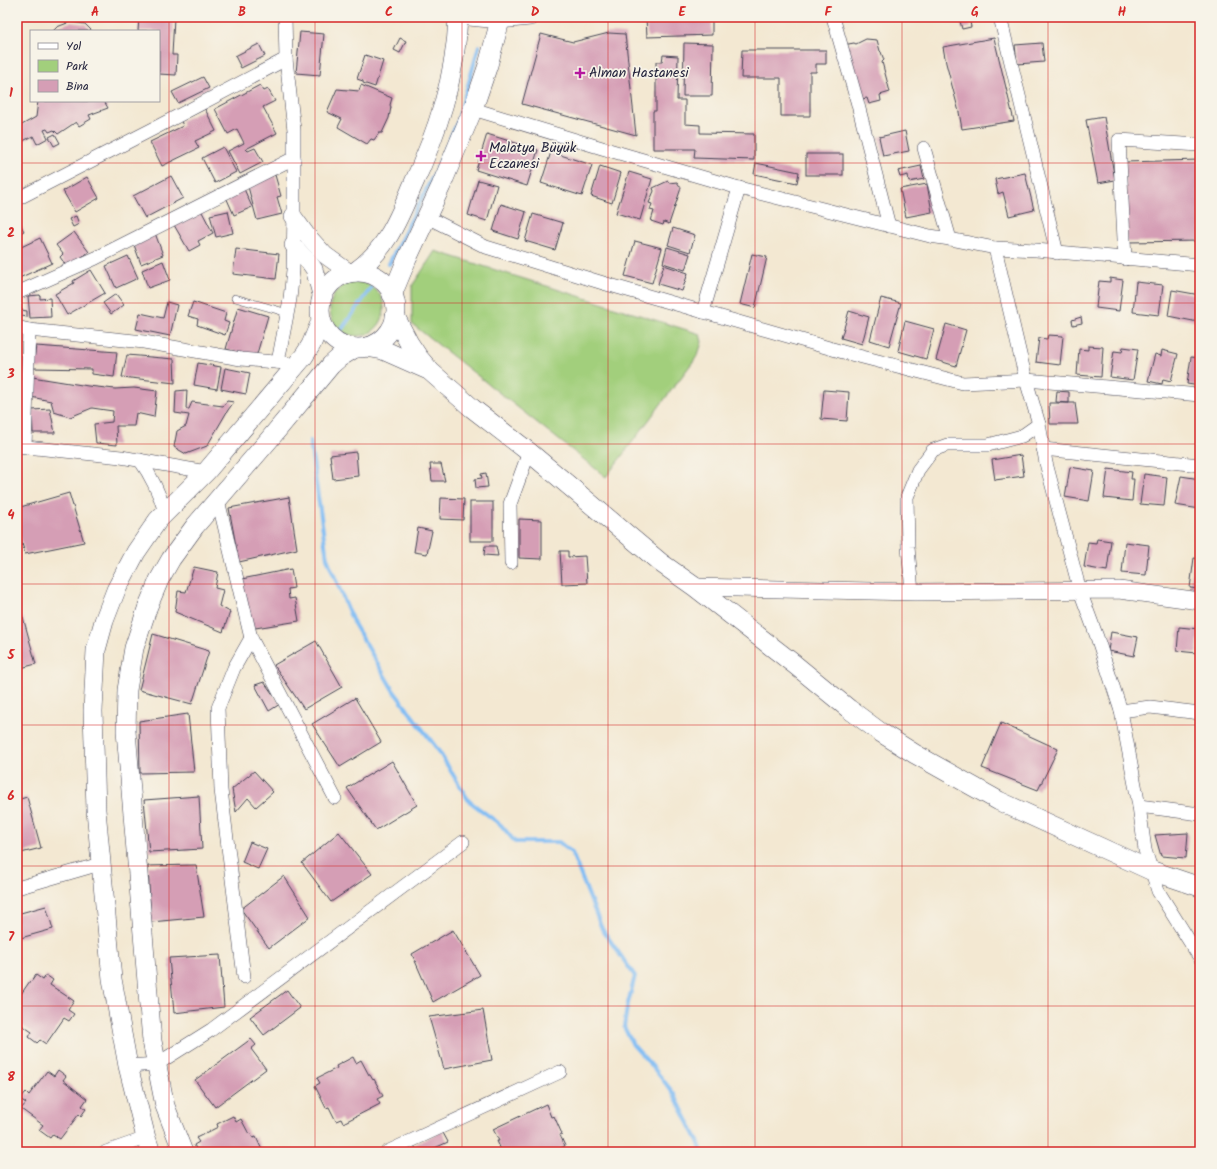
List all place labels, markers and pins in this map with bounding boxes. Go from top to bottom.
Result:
place label: Alman Hastanesi [589,62,689,84]
marker: Alman Hastanesi [574,67,586,79]
place label: Malatya Büyük Eczanesi [489,137,577,175]
marker: Malatya Büyük Eczanesi [476,151,486,161]

